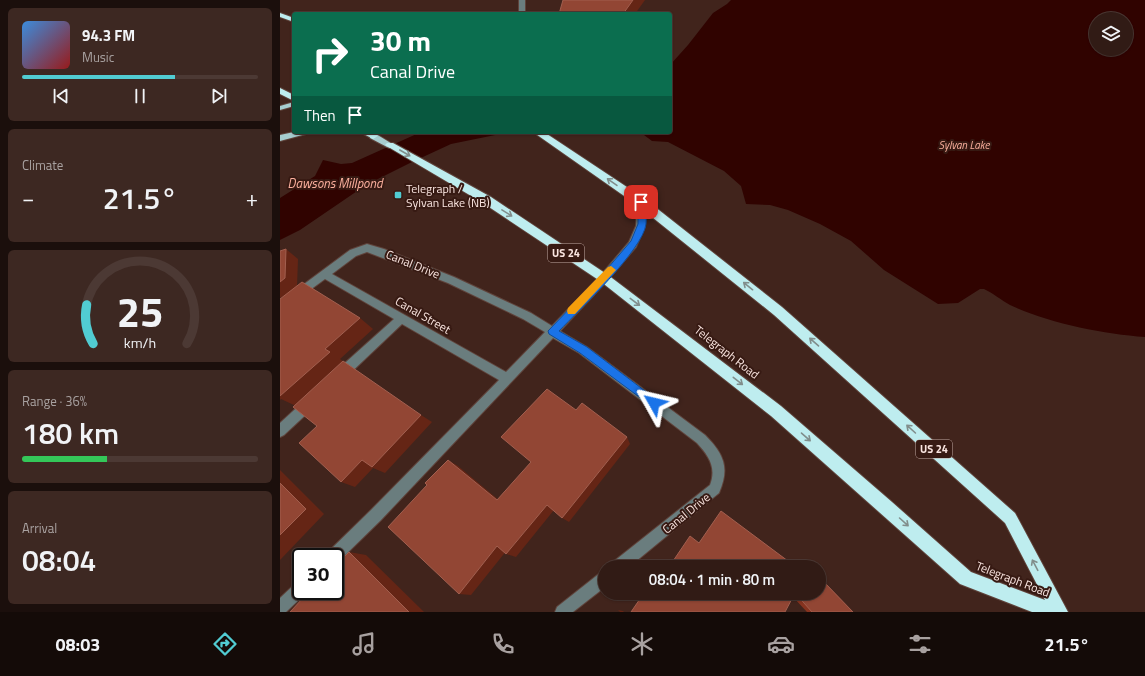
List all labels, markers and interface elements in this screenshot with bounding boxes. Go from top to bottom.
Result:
map controls [1089,12,1133,56]
button: layers [1089,12,1133,56]
text: 30 m [370,19,431,62]
text: 94.3 FM [82,24,135,47]
icon: right [304,28,356,80]
text: Music [82,47,114,67]
text: Canal Drive [370,58,455,85]
icon: previous [50,85,72,107]
icon: pause [129,85,151,107]
icon: next [208,85,230,107]
text: Then [304,104,336,127]
icon: arrive [344,104,366,126]
water label: Sylvan Lake [939,137,990,153]
one-way arrow [399,150,411,158]
text: Climate [22,155,63,175]
water label: Dawsons Millpond [287,173,384,193]
text: 21.5° [103,175,177,221]
one-way arrow [606,178,617,186]
place label: Telegraph / Sylvan Lake (NB) [406,179,490,212]
text: − [22,181,34,215]
text: + [246,181,258,215]
pin [624,185,658,219]
marker: Telegraph / Sylvan Lake (NB) [393,190,403,200]
icon: arrive [630,191,652,213]
one-way arrow [501,209,512,217]
road number: US 24 [548,244,584,262]
street label: Canal Drive [383,245,443,283]
text: 25 [117,280,163,343]
one-way arrow [743,282,753,291]
street label: Canal Street [392,291,455,339]
one-way arrow [629,298,640,306]
street label: Telegraph Road [690,321,764,383]
text: km/h [124,332,156,354]
one-way arrow [809,338,820,347]
one-way arrow [733,377,744,385]
position arrow [633,382,675,424]
text: Range · 36% [22,391,87,411]
text: 180 km [22,410,119,456]
one-way arrow [907,425,917,434]
one-way arrow [801,432,811,441]
road number: US 24 [916,440,952,458]
street label: Canal Drive [658,488,714,538]
text: Arrival [22,518,57,538]
one-way arrow [899,518,909,527]
text: 08:04 [22,537,96,583]
speed limit sign: 30 [292,548,344,600]
street label: Telegraph Road [973,556,1053,602]
one-way arrow [1030,559,1038,571]
text: 08:04 · 1 min · 80 m [649,568,775,591]
icon: directions [211,630,239,658]
icon: music [350,630,378,658]
icon: phone [489,630,517,658]
icon: climate [628,630,656,658]
icon: car [767,630,795,658]
icon: filters [906,630,934,658]
text: 08:03 [55,631,100,658]
text: 21.5° [1045,631,1090,658]

